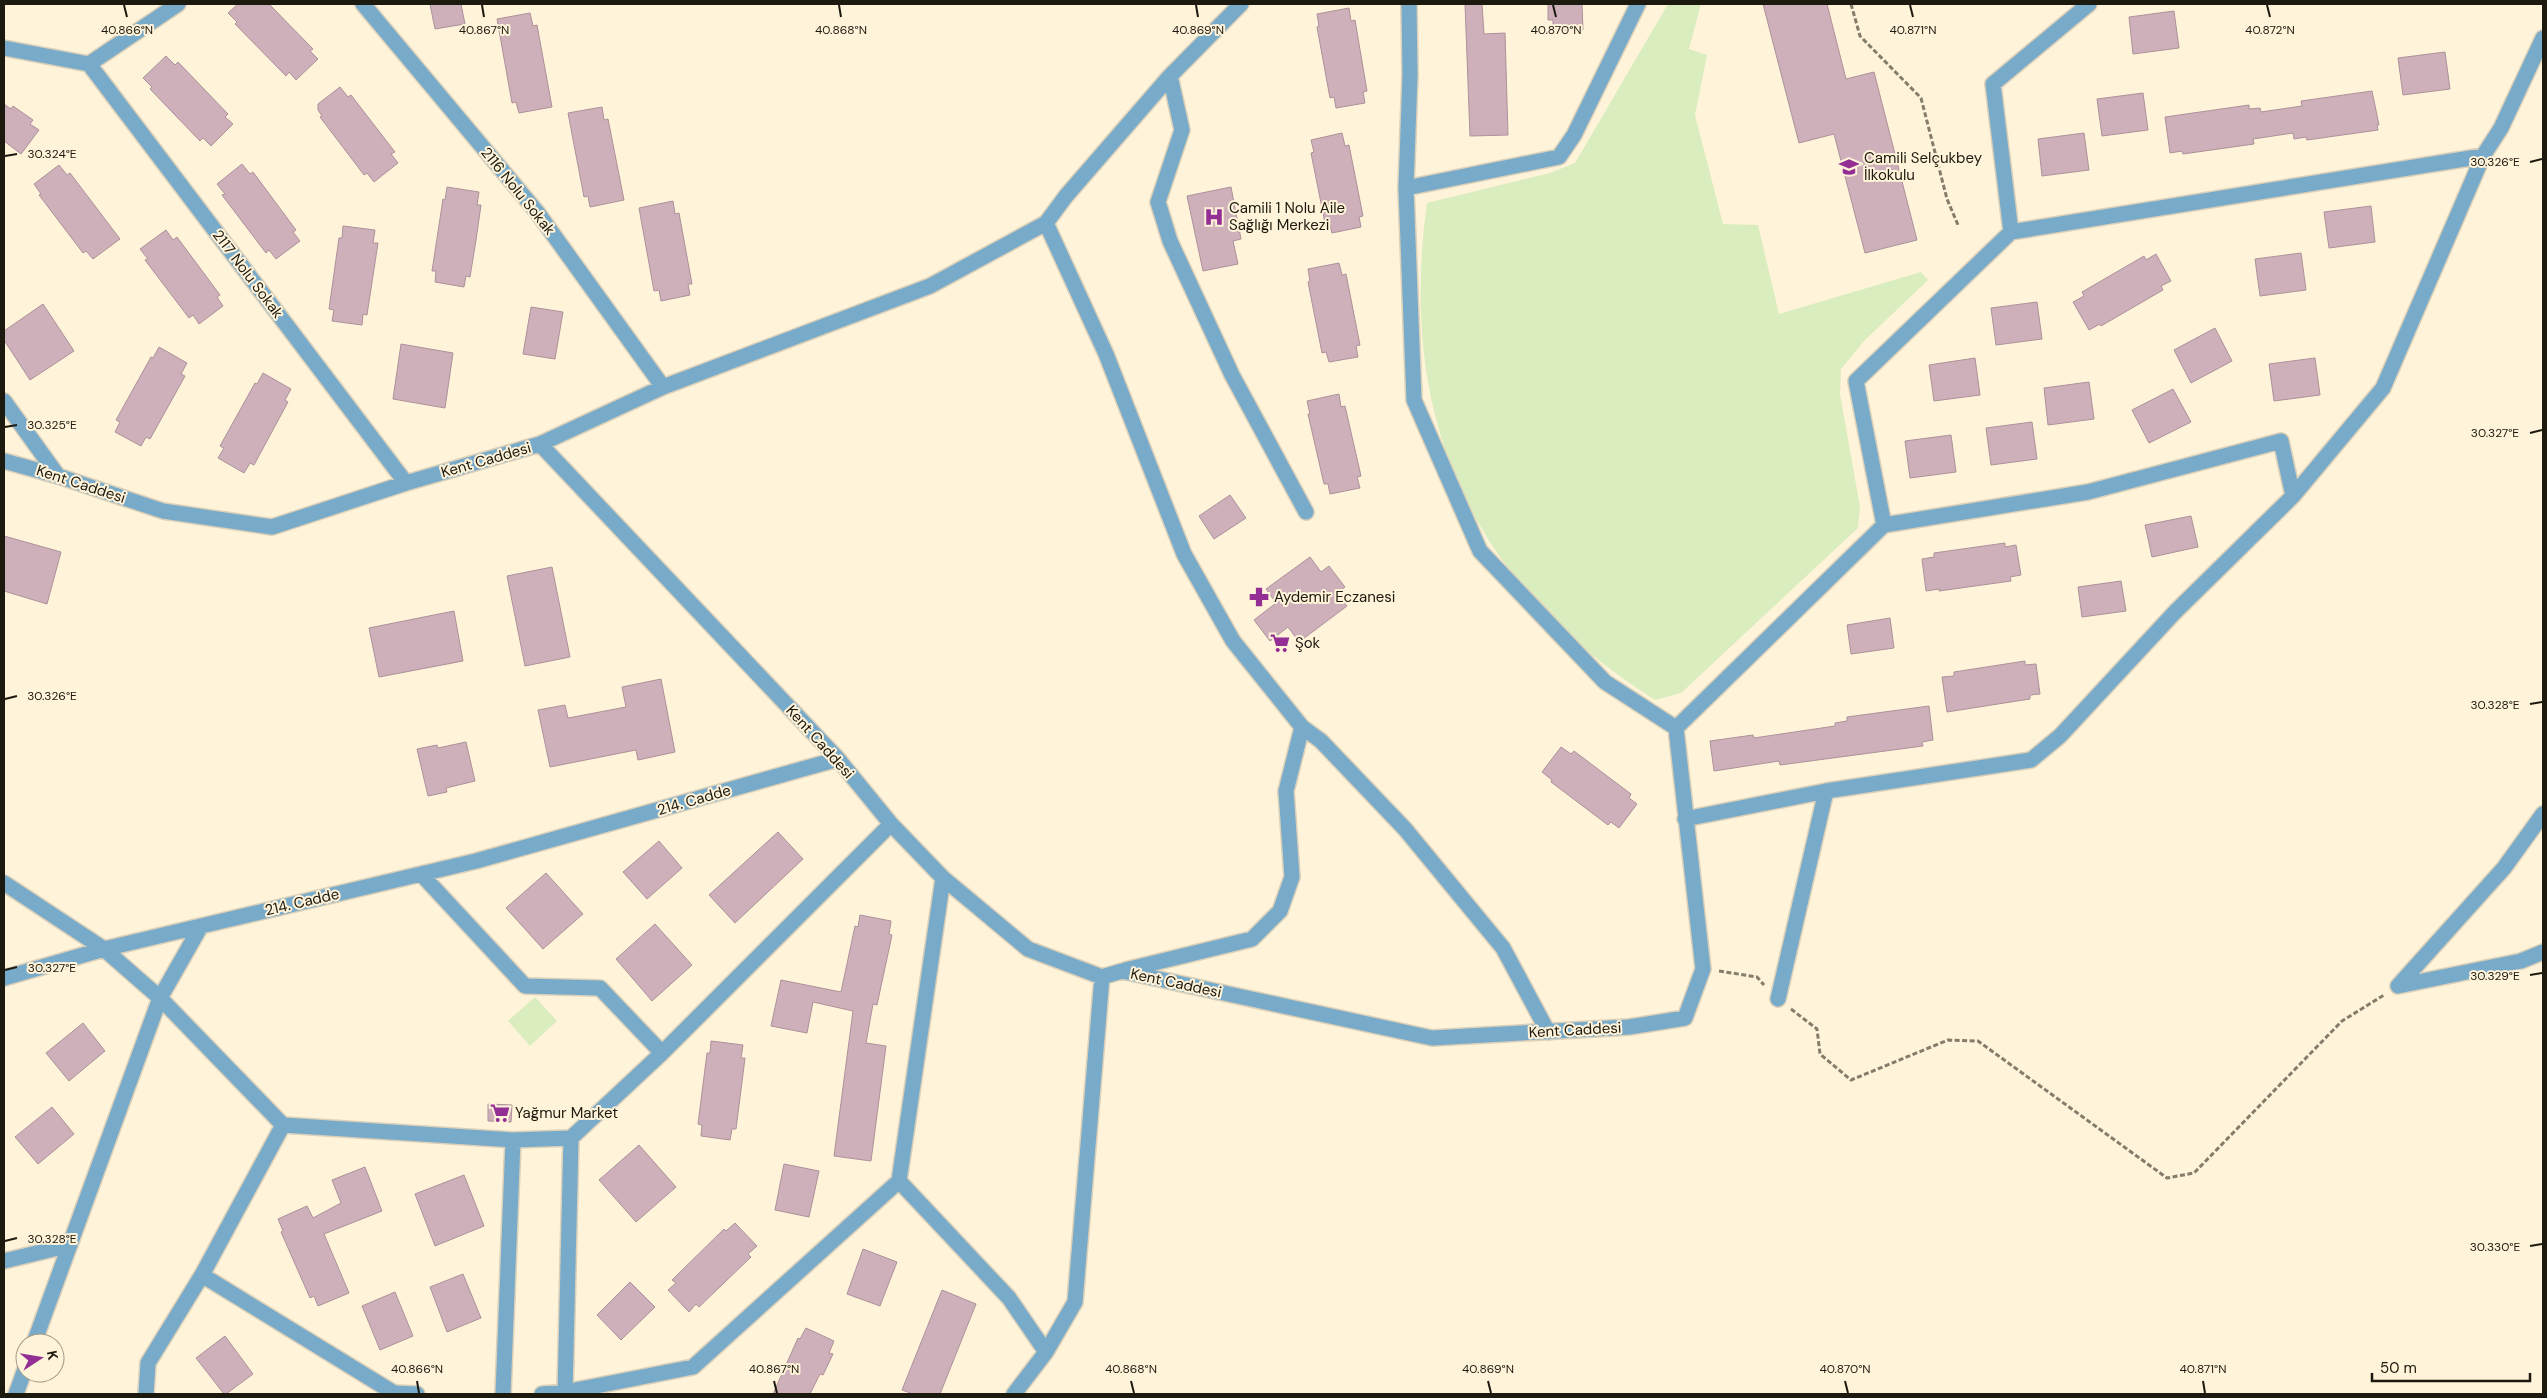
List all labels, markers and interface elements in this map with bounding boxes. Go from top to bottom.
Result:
text: 40.866°N [101,22,153,38]
text: 40.867°N [459,22,509,38]
text: 40.868°N [815,22,867,38]
text: 40.869°N [1172,22,1224,38]
text: 40.870°N [1530,22,1582,38]
text: 40.871°N [1890,22,1936,38]
text: 40.872°N [2245,22,2295,38]
street label: 2116 Nolu Sokak [476,143,560,239]
text: 30.324°E [27,146,77,162]
place label: Camili Selçukbey İlkokulu [1864,148,1983,185]
text: 30.326°E [2470,154,2520,170]
school or university icon: Camili Selçukbey İlkokulu [1838,156,1860,178]
place label: Camili 1 Nolu Aile Sağlığı Merkezi [1229,198,1345,235]
hospital icon: Camili 1 Nolu Aile Sağlığı Merkezi [1203,206,1225,228]
street label: 2117 Nolu Sokak [208,226,288,323]
text: 30.325°E [27,417,77,433]
text: 30.327°E [2471,425,2519,441]
street label: Kent Caddesi [439,438,533,482]
street label: Kent Caddesi [34,460,128,508]
pharmacy icon: Aydemir Eczanesi [1248,586,1270,608]
place label: Aydemir Eczanesi [1274,587,1395,607]
supermarket icon: Şok [1269,632,1291,654]
place label: Şok [1295,633,1321,653]
text: 30.326°E [27,688,77,704]
text: 30.328°E [2470,697,2520,713]
street label: Kent Caddesi [782,701,858,783]
street label: 214. Cadde [655,780,733,820]
street label: 214. Cadde [263,884,341,920]
text: 30.327°E [28,960,76,976]
street label: Kent Caddesi [1129,964,1223,1002]
text: 30.329°E [2470,968,2520,984]
street label: Kent Caddesi [1528,1018,1622,1042]
supermarket icon: Yağmur Market [489,1102,511,1124]
place label: Yağmur Market [515,1103,618,1123]
text: 30.328°E [27,1231,77,1247]
text: 30.330°E [2470,1239,2520,1255]
north arrow [15,1333,65,1383]
text: K [43,1349,62,1362]
scale bar [2372,1350,2530,1382]
text: 50 m [2380,1358,2417,1378]
text: 40.866°N [391,1361,443,1377]
text: 40.867°N [749,1361,799,1377]
text: 40.868°N [1105,1361,1157,1377]
text: 40.869°N [1462,1361,1514,1377]
text: 40.870°N [1819,1361,1871,1377]
text: 40.871°N [2180,1361,2226,1377]

